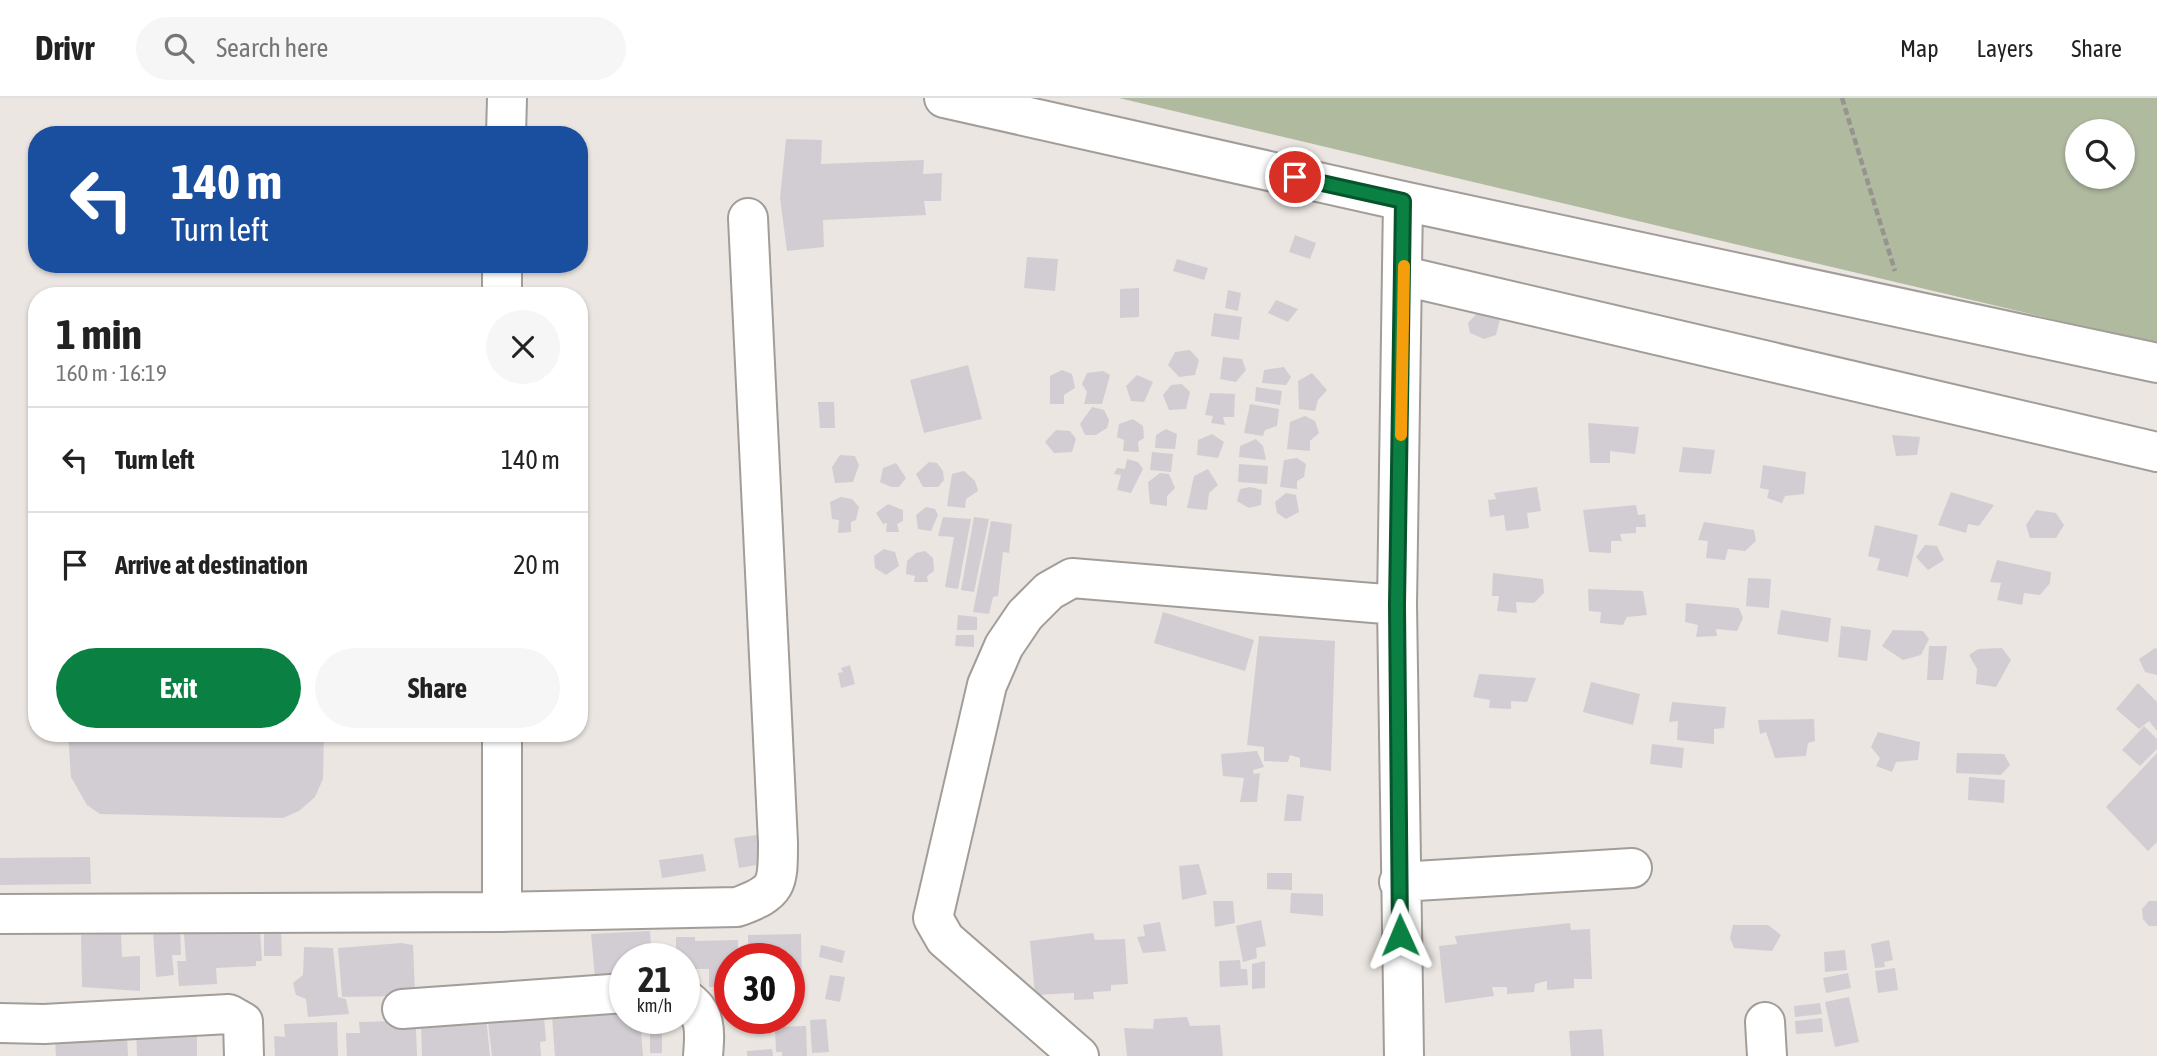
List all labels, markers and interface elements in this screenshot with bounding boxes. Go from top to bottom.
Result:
search box [136,17,626,80]
text: Drivr [35,29,94,67]
icon: search [160,29,198,67]
text: Search here [216,33,328,63]
text: Map [1900,35,1939,62]
text: Layers [1977,35,2033,62]
text: Share [2071,35,2122,62]
map controls [2065,119,2135,189]
button: search [2065,119,2135,189]
pin [1265,147,1325,207]
text: 140 m [171,153,282,209]
icon: left [56,154,147,245]
icon: arrive [1276,158,1314,196]
text: Turn left [171,211,269,248]
text: 1 min [56,310,142,358]
button: close [486,310,560,384]
text: 160 m · 16:19 [56,360,167,386]
icon: left [56,441,94,479]
text: Turn left [115,445,195,475]
text: 140 m [501,445,560,475]
icon: arrive [56,546,94,584]
text: Arrive at destination [115,550,308,580]
text: 20 m [513,550,560,580]
button: Exit [56,648,301,728]
button: Share [315,648,560,728]
position arrow [1363,898,1437,972]
speed limit sign: 30 [714,943,805,1034]
text: 21 [638,959,671,999]
text: km/h [637,995,672,1016]

